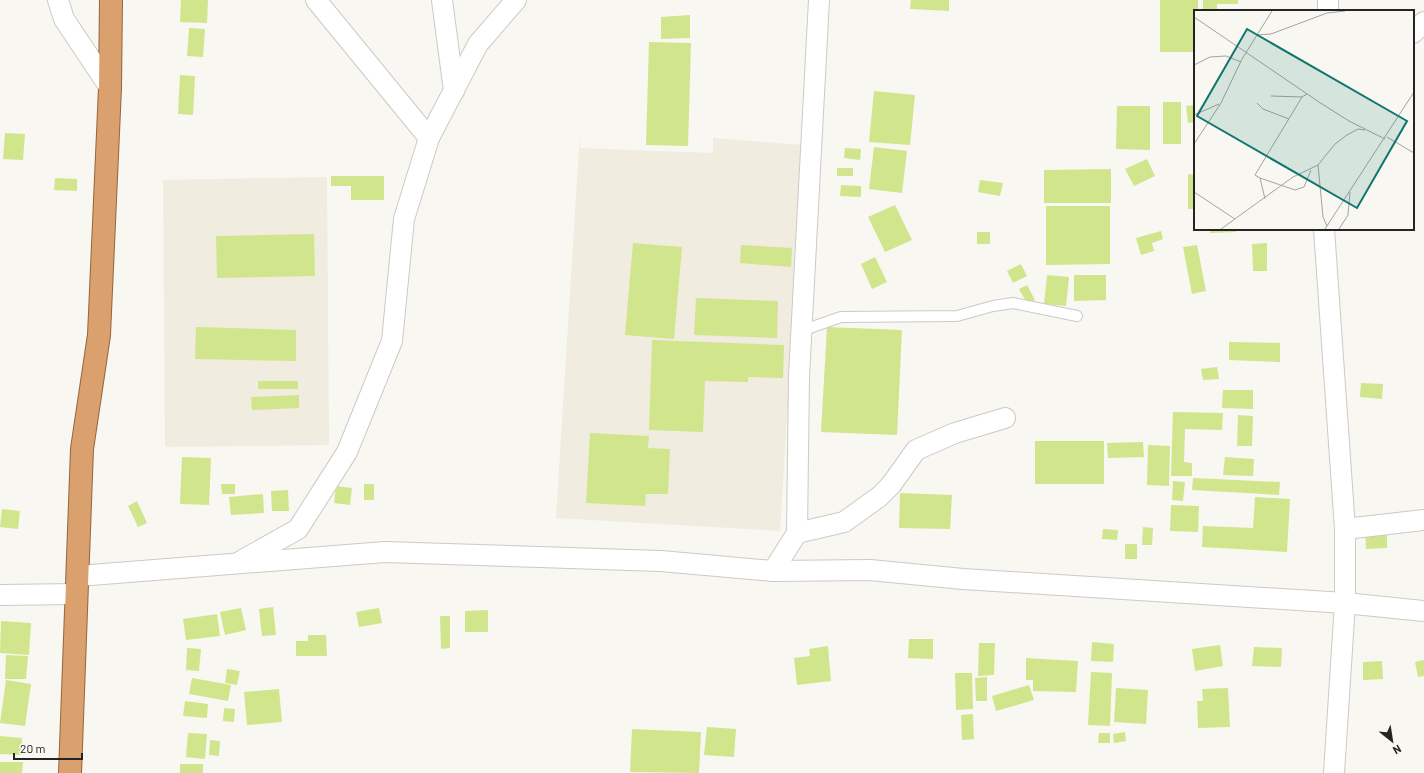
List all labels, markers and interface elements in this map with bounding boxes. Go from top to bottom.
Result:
inset map [1194,10,1414,230]
north arrow [1372,721,1412,761]
scale bar [14,735,82,761]
text: 20 m [20,741,46,755]
text: N [1391,743,1404,758]

